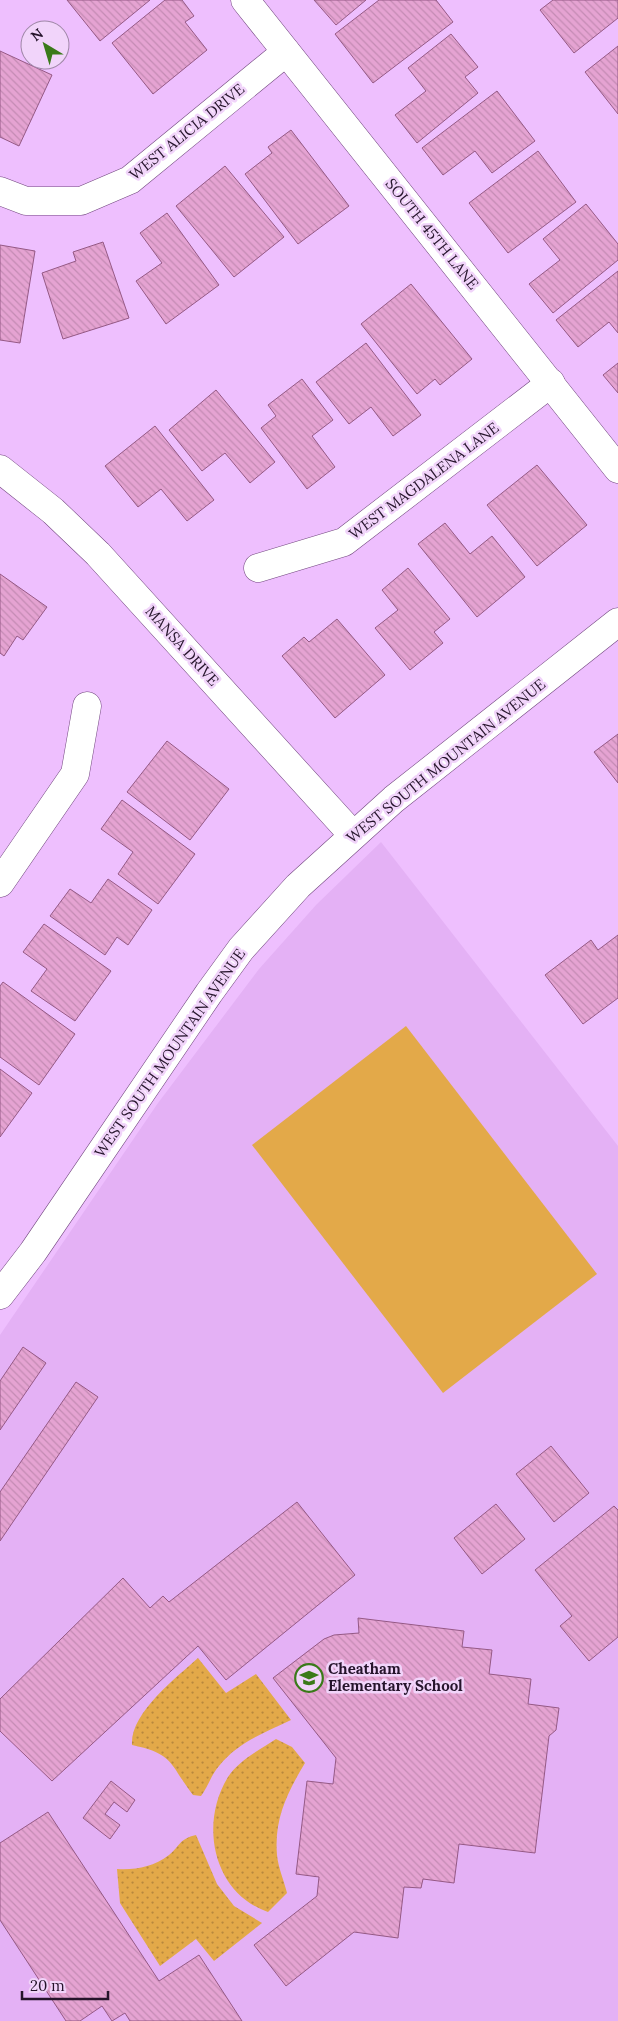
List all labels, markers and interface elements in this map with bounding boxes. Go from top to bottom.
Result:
north arrow [20,20,70,70]
text: N [27,24,47,45]
street label: WEST ALICIA DRIVE [125,79,248,184]
street label: SOUTH 45TH LANE [382,174,483,293]
street label: WEST MAGDALENA LANE [345,418,502,543]
street label: MANSA DRIVE [142,602,223,690]
street label: WEST SOUTH MOUNTAIN AVENUE [342,674,549,847]
street label: WEST SOUTH MOUNTAIN AVENUE [90,945,249,1161]
place label: Cheatham Elementary School [328,1659,463,1695]
school or university icon: Cheatham Elementary School [294,1663,324,1693]
scale bar [22,1968,109,2000]
text: 20 m [30,1976,65,1995]

